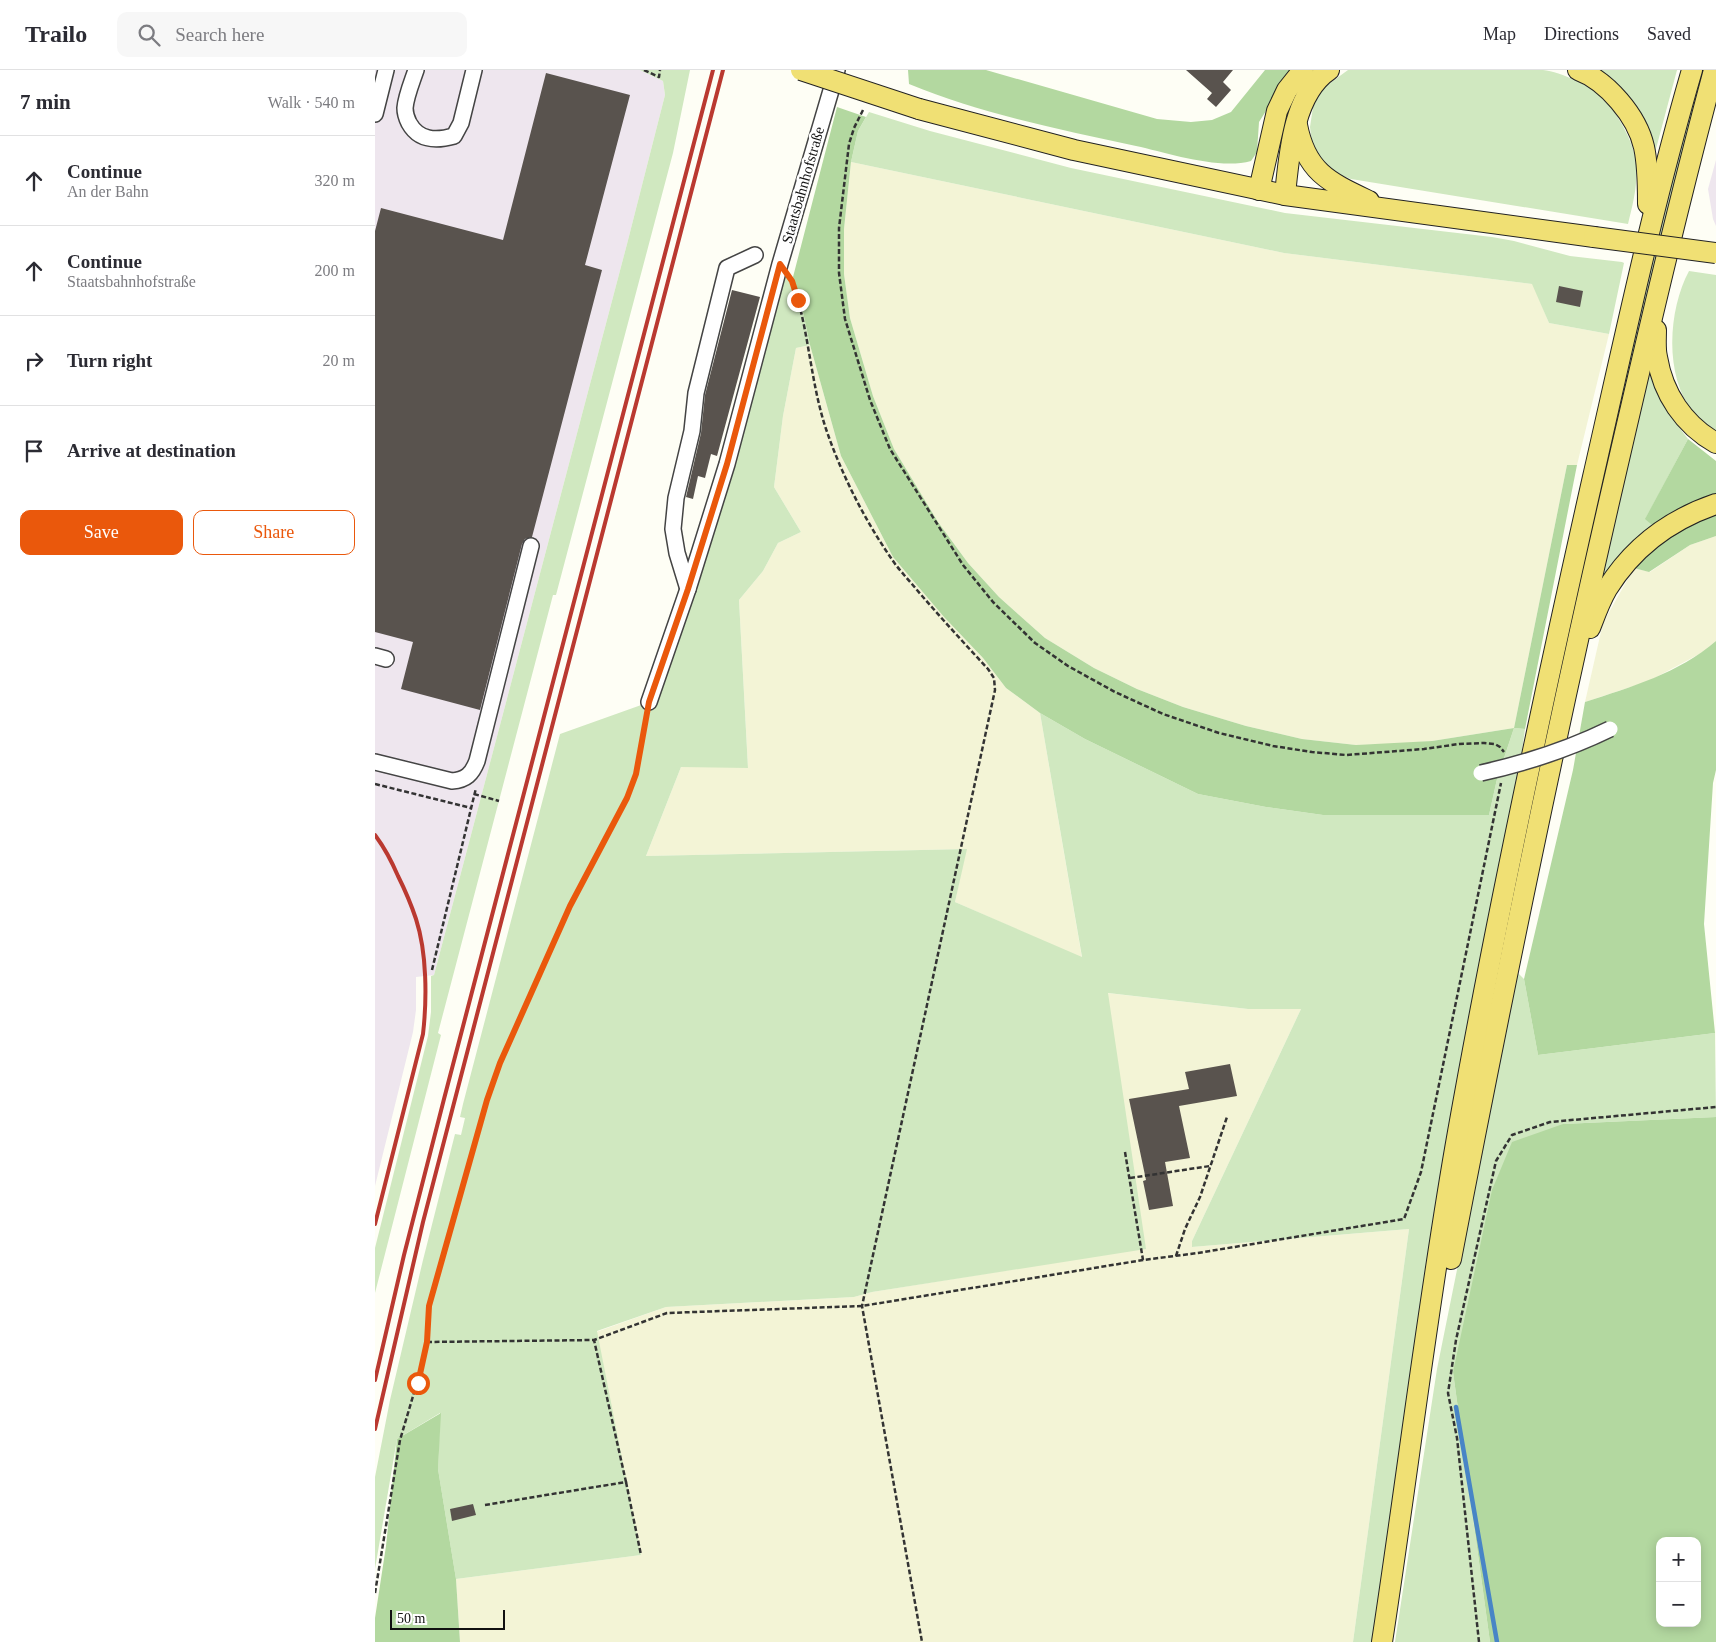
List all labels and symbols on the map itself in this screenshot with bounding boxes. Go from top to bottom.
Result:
street label: Staatsbahnhofstraße [779,124,827,245]
route end [787,289,810,312]
route start [407,1372,430,1395]
scale bar [390,1607,505,1630]

